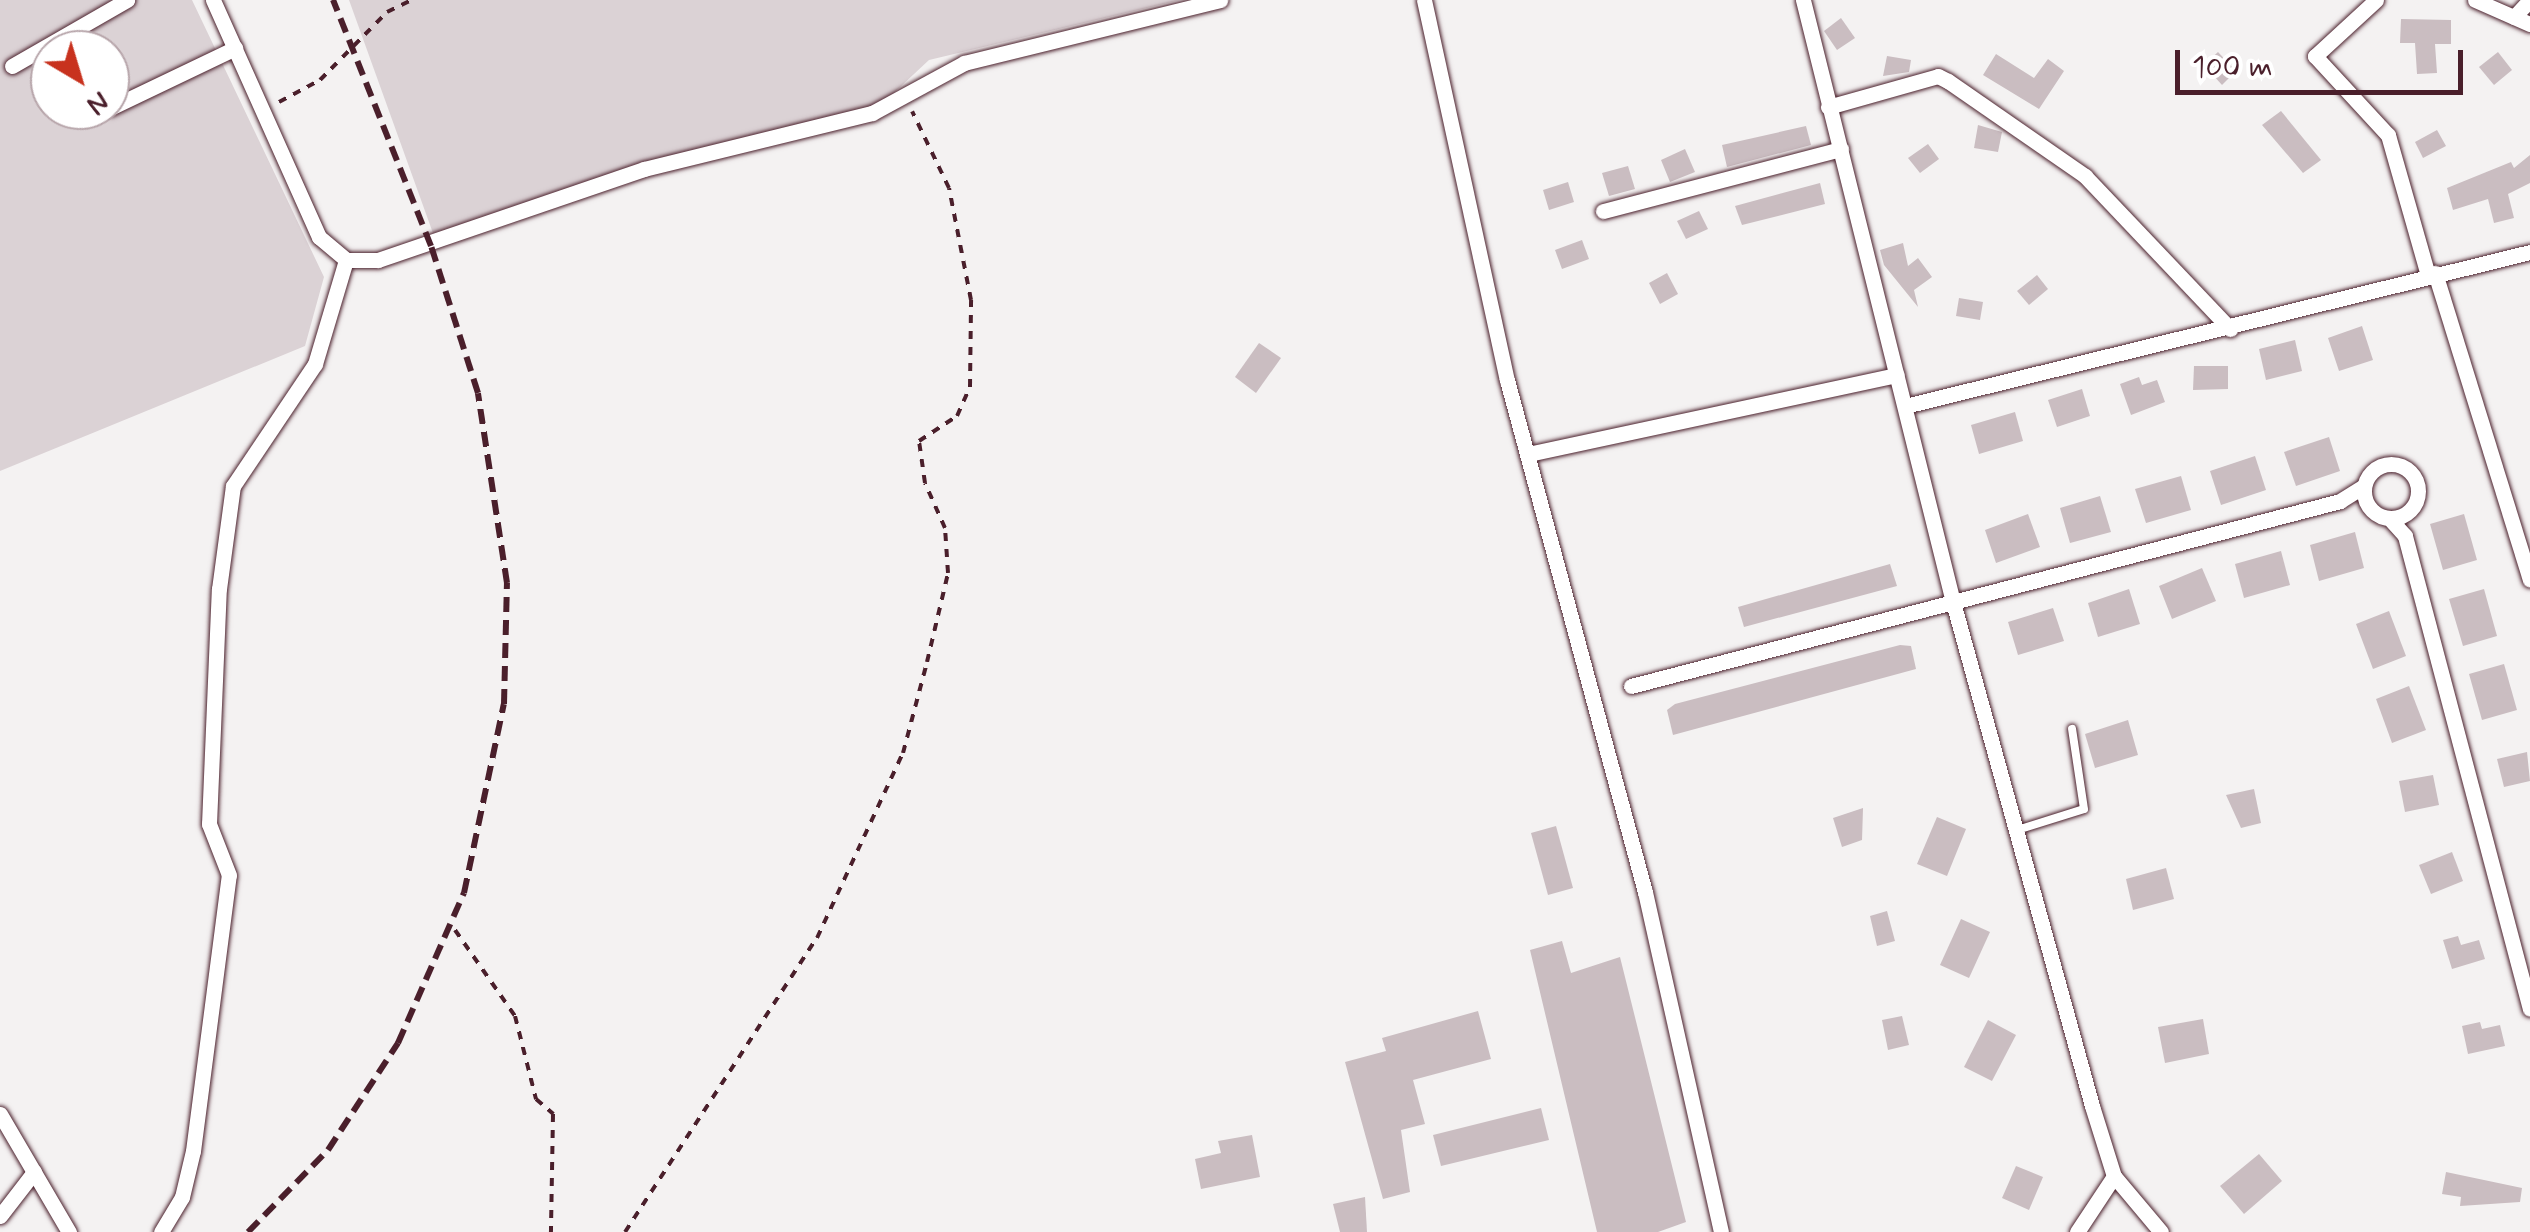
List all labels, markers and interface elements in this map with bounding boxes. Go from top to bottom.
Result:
north arrow [30,30,130,130]
scale bar [2180,30,2468,92]
text: 100 m [2192,48,2273,87]
text: N [79,82,116,123]

